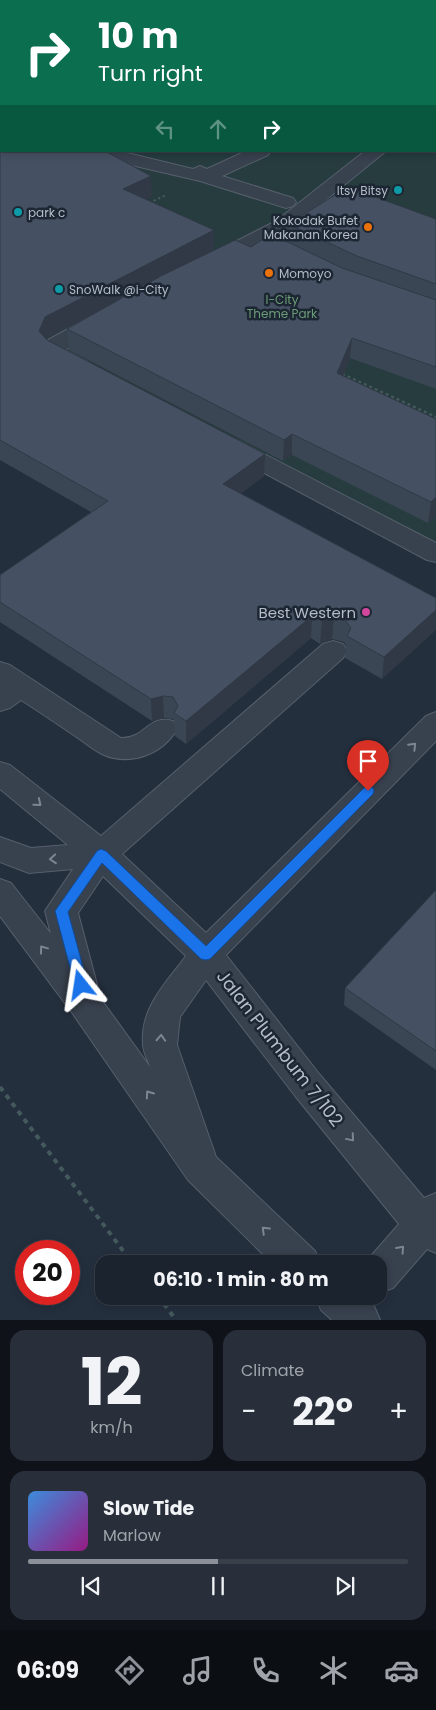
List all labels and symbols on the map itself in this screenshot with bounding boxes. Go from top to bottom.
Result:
place label: Itsy Bitsy [337,182,388,199]
marker: Itsy Bitsy [392,184,404,196]
place label: park c [28,204,65,221]
marker: park c [12,206,24,218]
place label: Kokodak Bufet Makanan Korea [264,212,358,243]
marker: Kokodak Bufet Makanan Korea [362,221,374,233]
place label: Momoyo [279,265,332,282]
marker: Momoyo [263,267,275,279]
place label: SnoWalk @i-City [69,281,169,298]
marker: SnoWalk @i-City [53,283,65,295]
park label: I-City Theme Park [247,291,318,322]
place label: Best Western [258,602,356,623]
marker: Best Western [360,606,372,618]
pin [347,740,389,791]
one-way arrow [407,743,416,752]
one-way arrow [32,798,41,806]
one-way arrow [48,853,56,864]
one-way arrow [40,945,49,955]
position arrow [54,958,106,1010]
street label: Jalan Plumbum 7/102 [211,965,349,1131]
one-way arrow [155,1034,166,1042]
one-way arrow [146,1090,155,1100]
one-way arrow [346,1132,354,1141]
one-way arrow [262,1227,271,1236]
speed limit sign: 20 [15,1240,80,1305]
one-way arrow [395,1246,404,1255]

